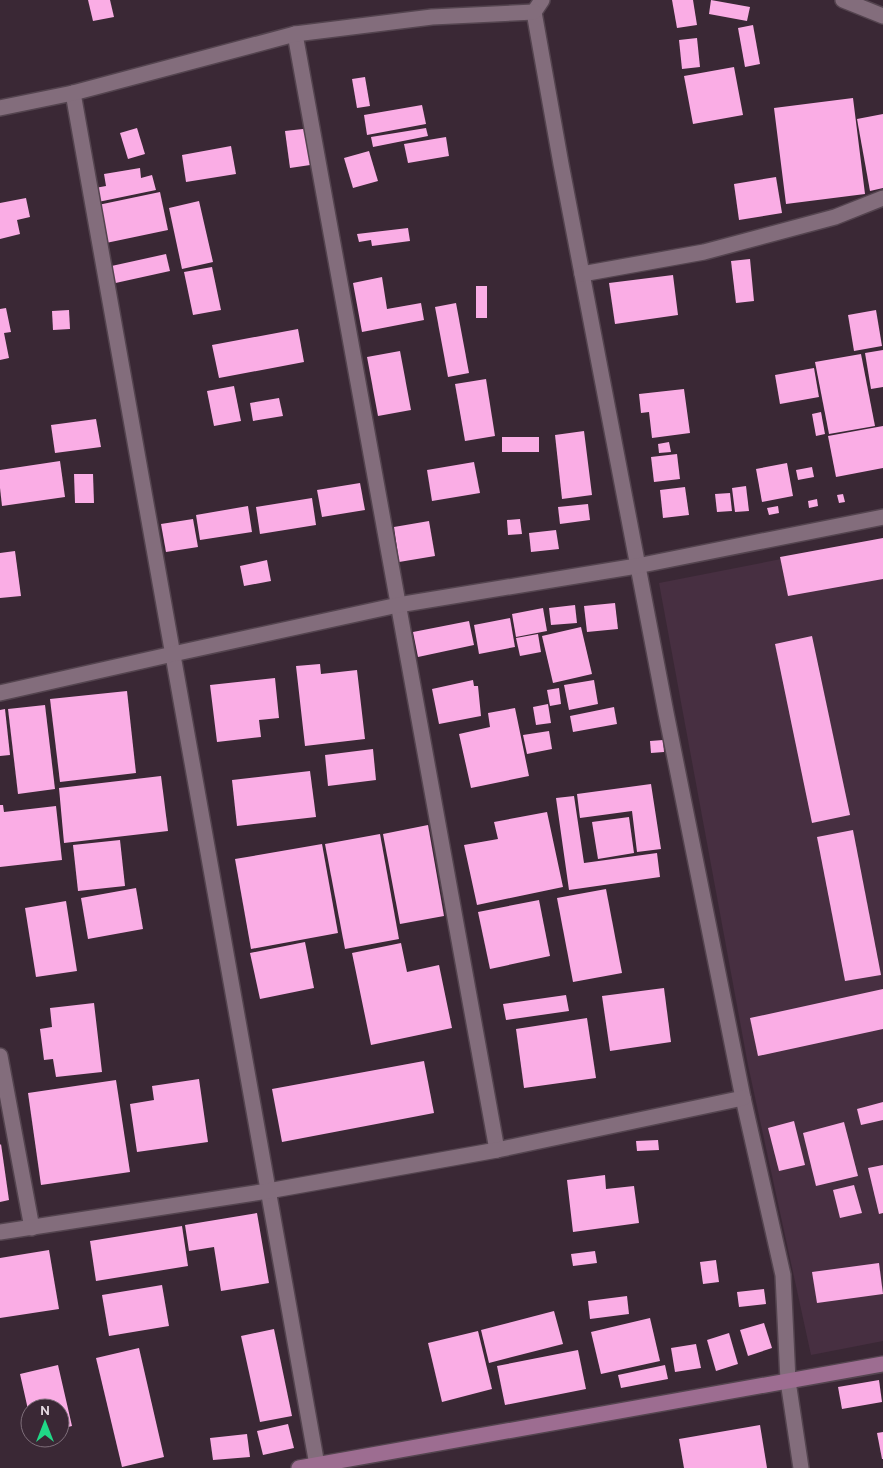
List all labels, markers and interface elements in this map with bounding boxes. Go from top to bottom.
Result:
north arrow [20,1398,70,1448]
text: N [40,1403,50,1420]

